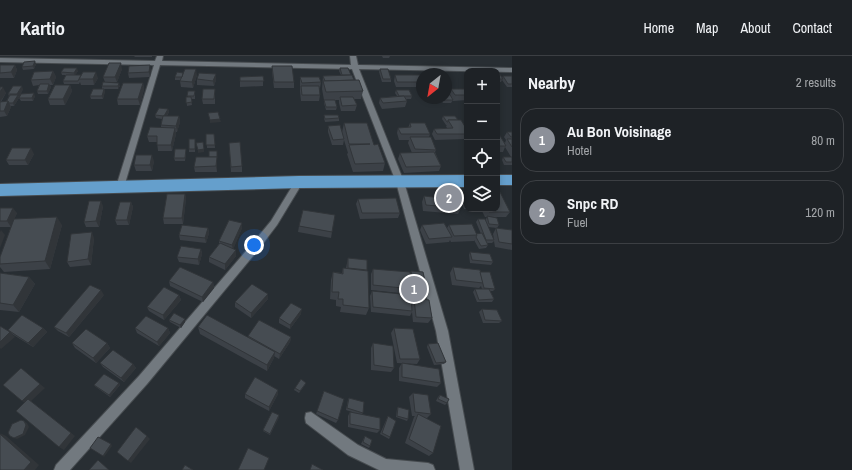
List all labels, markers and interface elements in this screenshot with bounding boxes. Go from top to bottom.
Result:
text: Kartio [20,15,65,41]
text: Home [643,19,674,37]
text: Map [696,19,718,37]
text: About [740,19,770,37]
text: Contact [792,19,832,37]
north arrow [416,68,452,104]
map controls [464,68,500,212]
button: + [464,68,500,104]
text: Nearby [528,71,575,94]
text: 2 results [796,74,836,91]
button: − [464,104,500,140]
text: Au Bon Voisinage [567,121,671,142]
text: 1 [539,132,545,149]
text: 80 m [811,132,835,149]
button: locate [464,140,500,176]
text: Hotel [567,142,592,159]
button: layers [464,176,500,212]
pin: 2 [436,183,462,213]
text: Snpc RD [567,193,618,214]
text: 2 [539,204,545,221]
text: 120 m [805,204,835,221]
text: Fuel [567,214,588,231]
your location [244,235,264,255]
pin: 1 [401,274,427,304]

